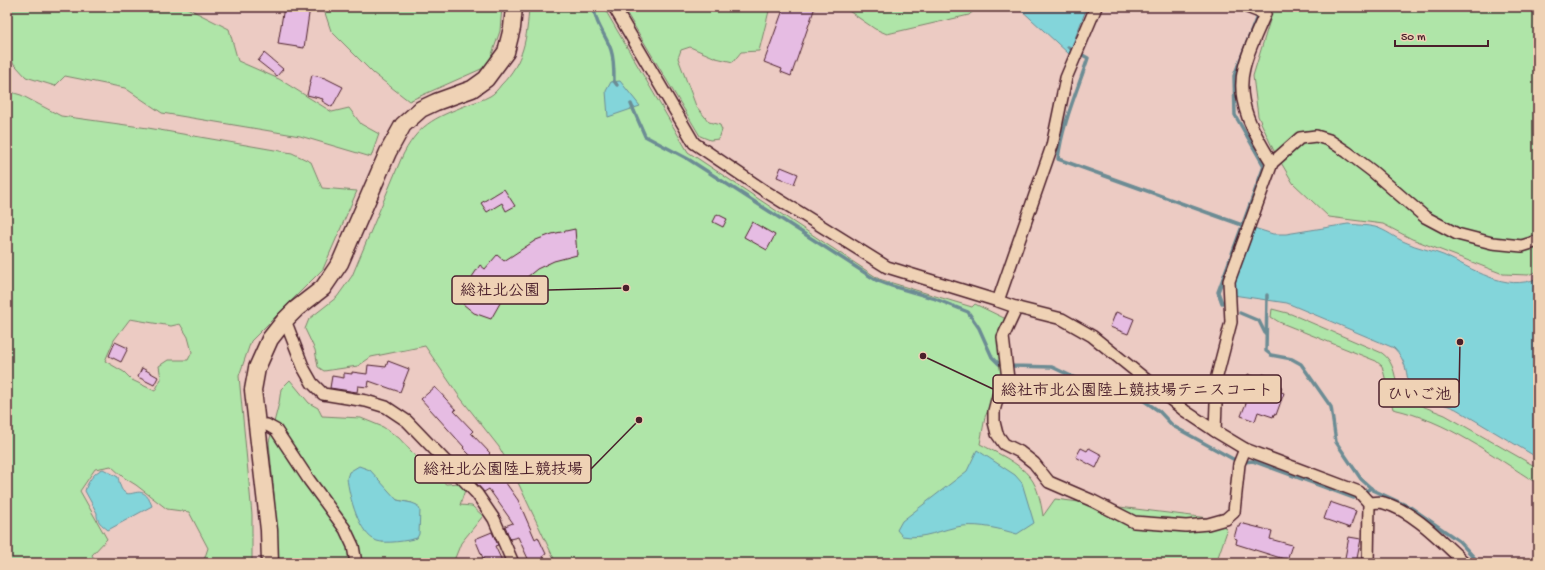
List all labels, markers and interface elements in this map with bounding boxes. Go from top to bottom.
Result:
scale bar [1395,22,1488,48]
text: 50 m [1401,31,1426,45]
callout: 総社北公園 [452,276,548,304]
text: 総社北公園 [460,282,540,302]
callout: 総社市北公園陸上競技場テニスコート [993,375,1281,403]
callout: ひいご池 [1379,379,1459,407]
text: 総社市北公園陸上競技場テニスコート [1001,381,1273,402]
text: ひいご池 [1387,386,1451,406]
callout: 総社北公園陸上競技場 [415,455,591,483]
text: 総社北公園陸上競技場 [423,460,583,481]

